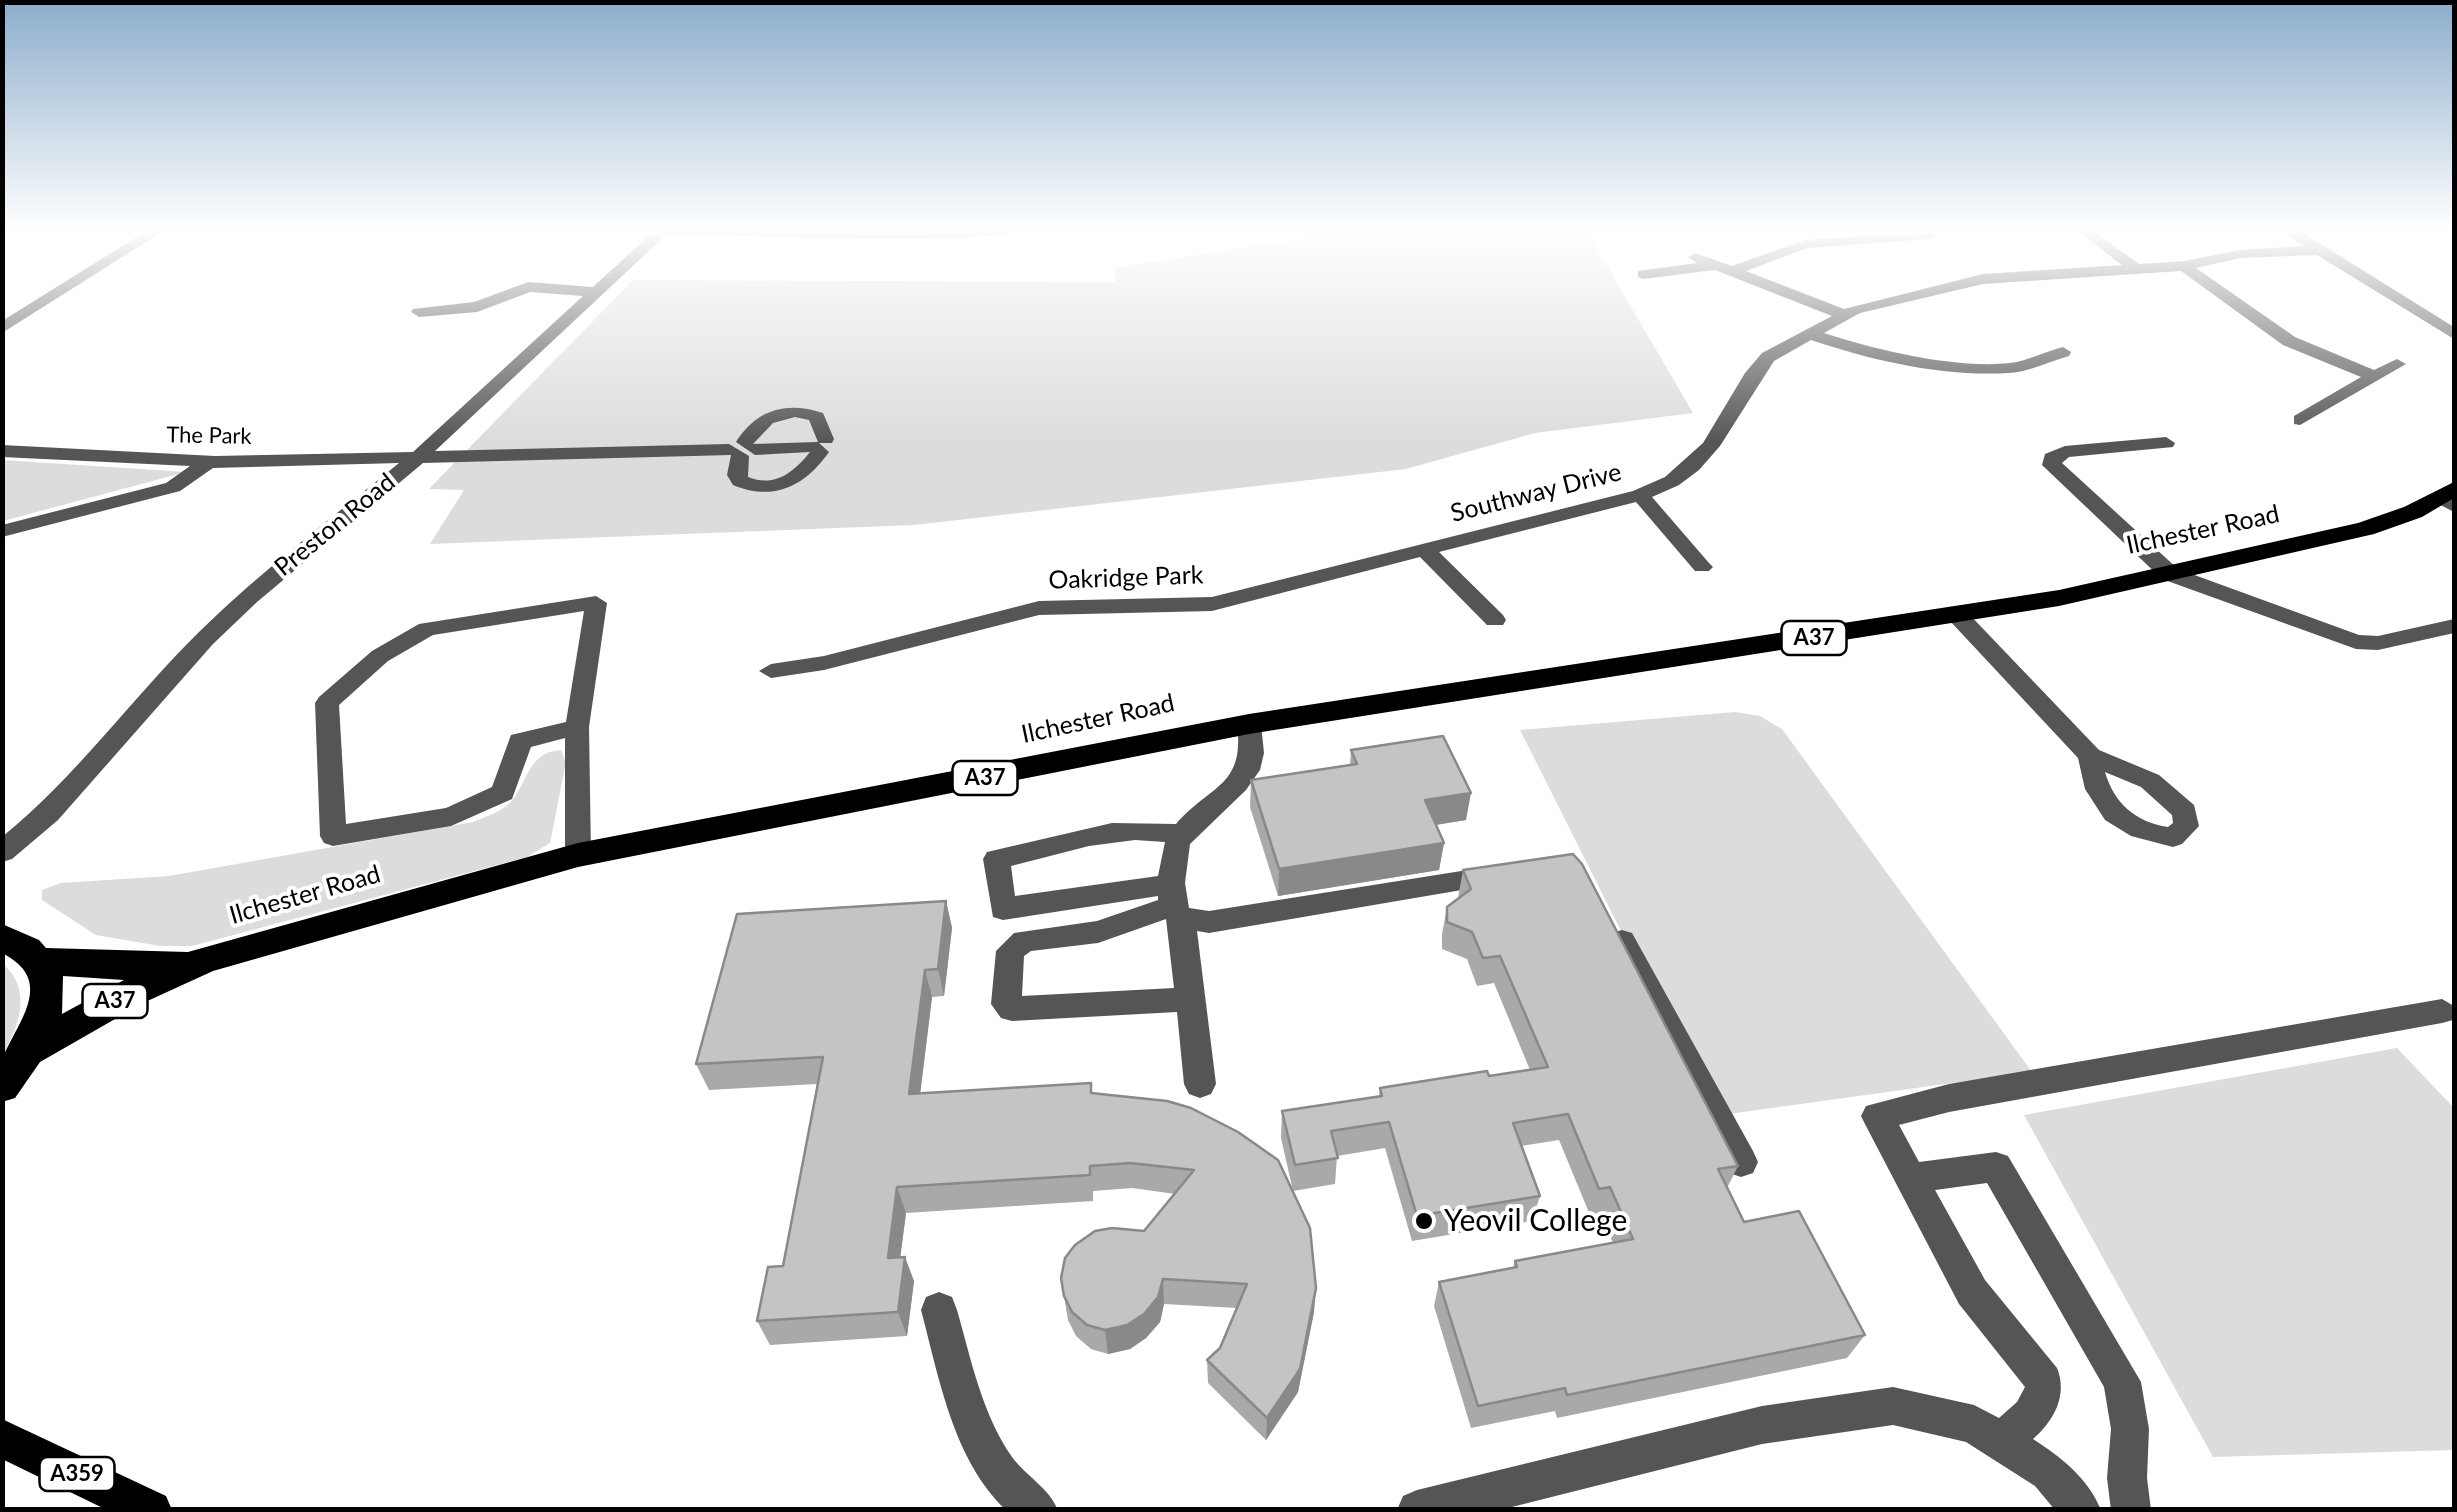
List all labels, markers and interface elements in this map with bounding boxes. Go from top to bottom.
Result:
street label: The Park [166,422,252,450]
street label: Southway Drive [1447,457,1625,529]
street label: Preston Road [269,467,401,583]
street label: Ilchester Road [2124,499,2282,561]
street label: Oakridge Park [1048,560,1204,596]
road number: A37 [1782,621,1846,655]
street label: Ilchester Road [1019,688,1177,750]
road number: A37 [952,761,1018,795]
street label: Ilchester Road [226,859,384,931]
road number: A37 [82,984,148,1018]
place label: Yeovil College [1444,1203,1627,1239]
marker: Yeovil College [1413,1210,1435,1232]
road number: A359 [40,1457,114,1491]

